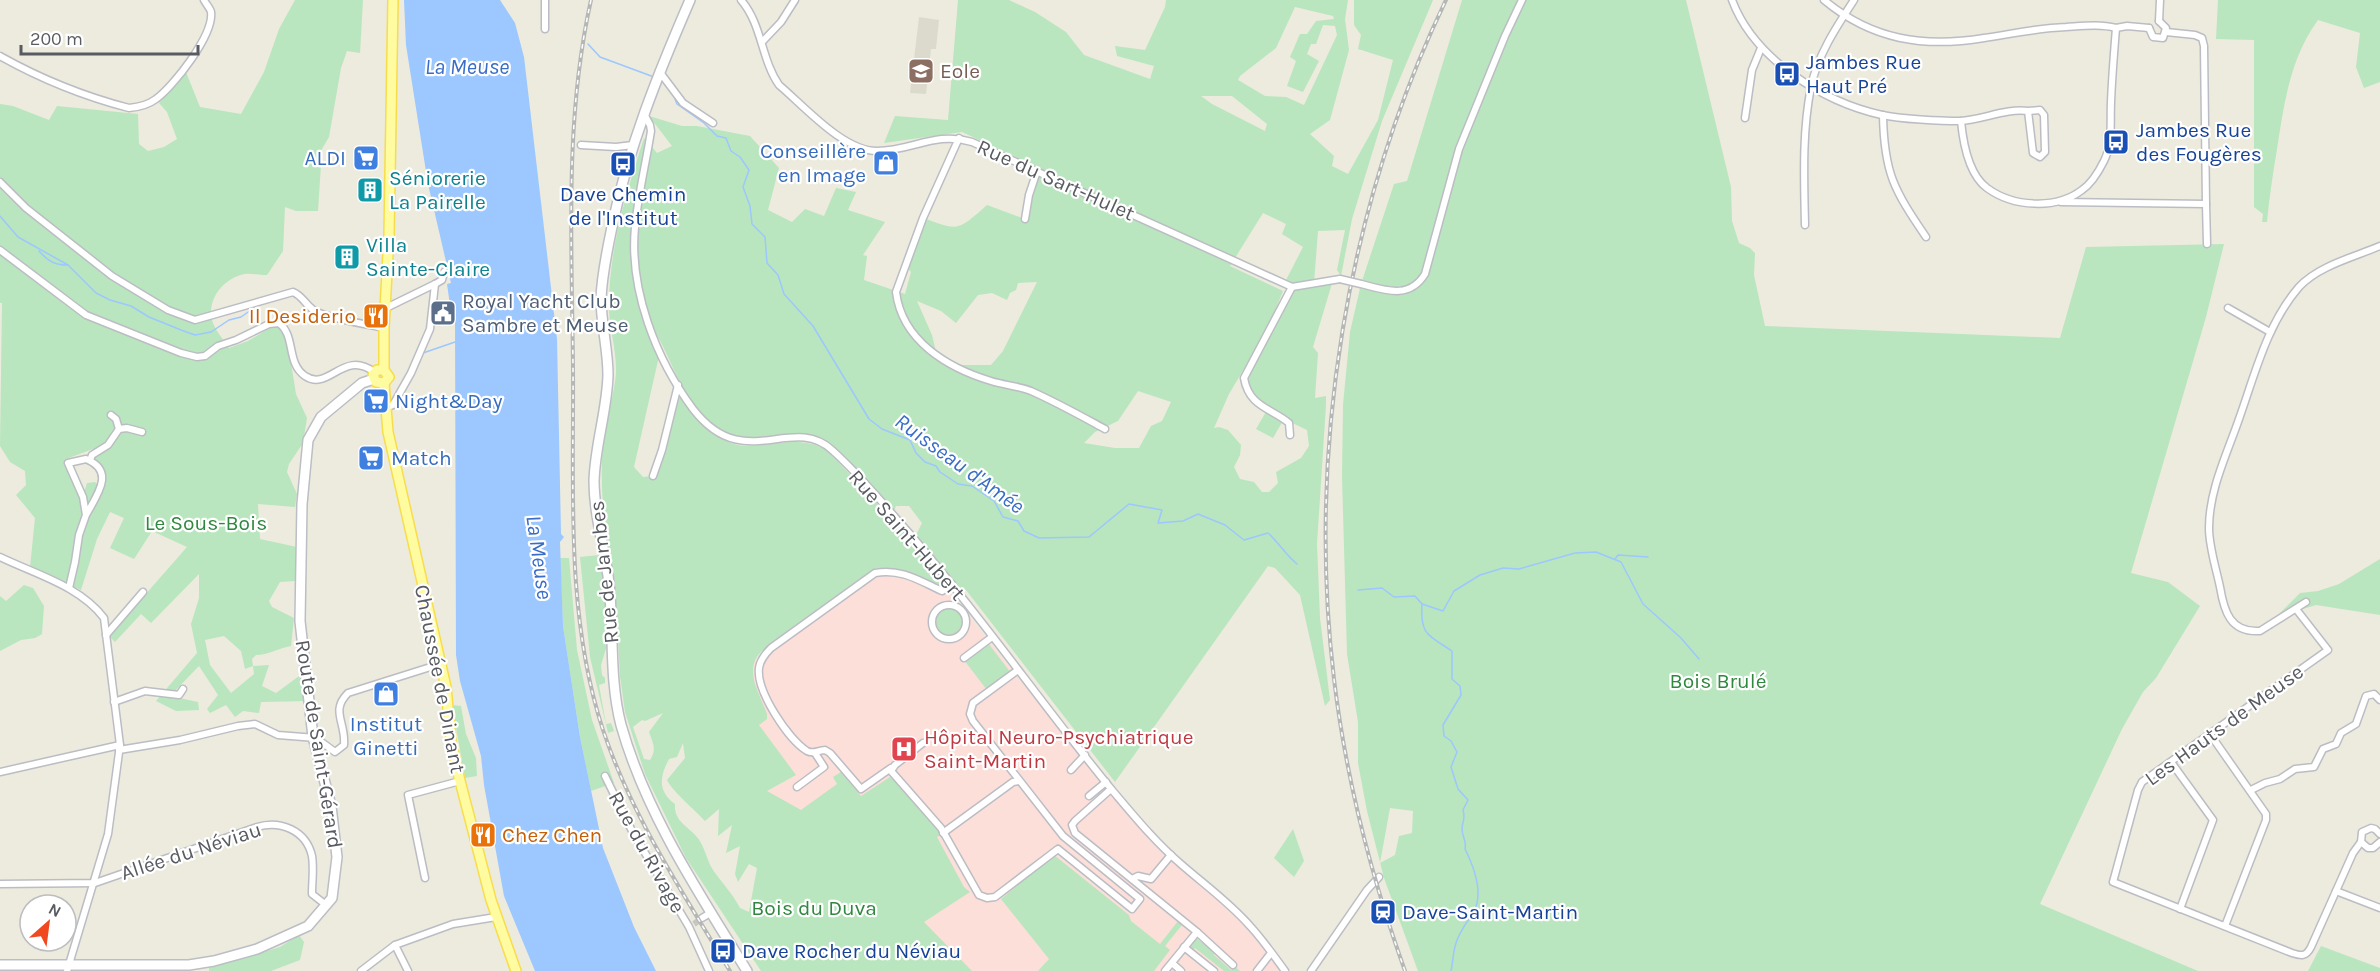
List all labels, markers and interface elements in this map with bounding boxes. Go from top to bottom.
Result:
scale bar [21,18,198,56]
text: 200 m [30,28,83,50]
place label: Jambes Rue Haut Pré [1806,50,1921,98]
water label: La Meuse [425,54,509,80]
school or university icon: Eole [906,56,936,86]
place label: Eole [940,59,980,83]
bus stop icon: Jambes Rue Haut Pré [1772,59,1802,89]
place label: Jambes Rue des Fougères [2136,118,2262,166]
bus stop icon: Jambes Rue des Fougères [2101,127,2131,157]
street label: Rue du Sart-Hulet [974,134,1139,226]
place label: Conseillère en Image [760,139,866,187]
supermarket icon: ALDI [351,143,381,173]
place label: ALDI [304,146,346,170]
shop icon: Conseillère en Image [871,148,901,178]
bus stop icon: Dave Chemin de l'Institut [608,149,638,179]
place label: Séniorerie La Pairelle [389,166,486,214]
building icon: Séniorerie La Pairelle [355,175,385,205]
place label: Dave Chemin de l'Institut [560,182,686,230]
place label: Villa Sainte-Claire [366,233,490,281]
building icon: Villa Sainte-Claire [332,242,362,272]
place label: Royal Yacht Club Sambre et Meuse [462,289,628,337]
public building icon: Royal Yacht Club Sambre et Meuse [428,298,458,328]
restaurant icon: Il Desiderio [361,301,391,331]
place label: Il Desiderio [249,304,356,328]
supermarket icon: Night&Day [361,386,391,416]
place label: Night&Day [395,389,503,413]
water label: Ruisseau d'Amée [890,408,1029,519]
supermarket icon: Match [356,443,386,473]
place label: Match [391,446,452,470]
street label: Rue Saint-Hubert [844,465,970,605]
street label: Rue de Jambes [585,499,623,645]
park label: Le Sous-Bois [145,511,267,535]
water label: La Meuse [520,513,558,601]
street label: Chaussée de Dinant [410,583,470,775]
street label: Route de Saint-Gérard [291,638,347,850]
street label: Les Hauts de Meuse [2140,659,2308,791]
park label: Bois Brulé [1670,669,1766,693]
shop icon: Institut Ginetti [371,679,401,709]
place label: Institut Ginetti [350,712,422,760]
place label: Hôpital Neuro-Psychiatrique Saint-Martin [924,725,1193,773]
hospital icon: Hôpital Neuro-Psychiatrique Saint-Martin [889,734,919,764]
street label: Rue du Rivage [604,787,690,917]
street label: Allée du Néviau [118,817,264,885]
restaurant icon: Chez Chen [468,820,498,850]
place label: Chez Chen [502,823,602,847]
north arrow [18,893,78,953]
park label: Bois du Duva [751,896,877,920]
station icon: Dave-Saint-Martin [1368,897,1398,927]
text: N [45,899,64,921]
place label: Dave-Saint-Martin [1402,900,1578,924]
bus stop icon: Dave Rocher du Néviau [708,936,738,966]
place label: Dave Rocher du Néviau [742,939,961,963]

